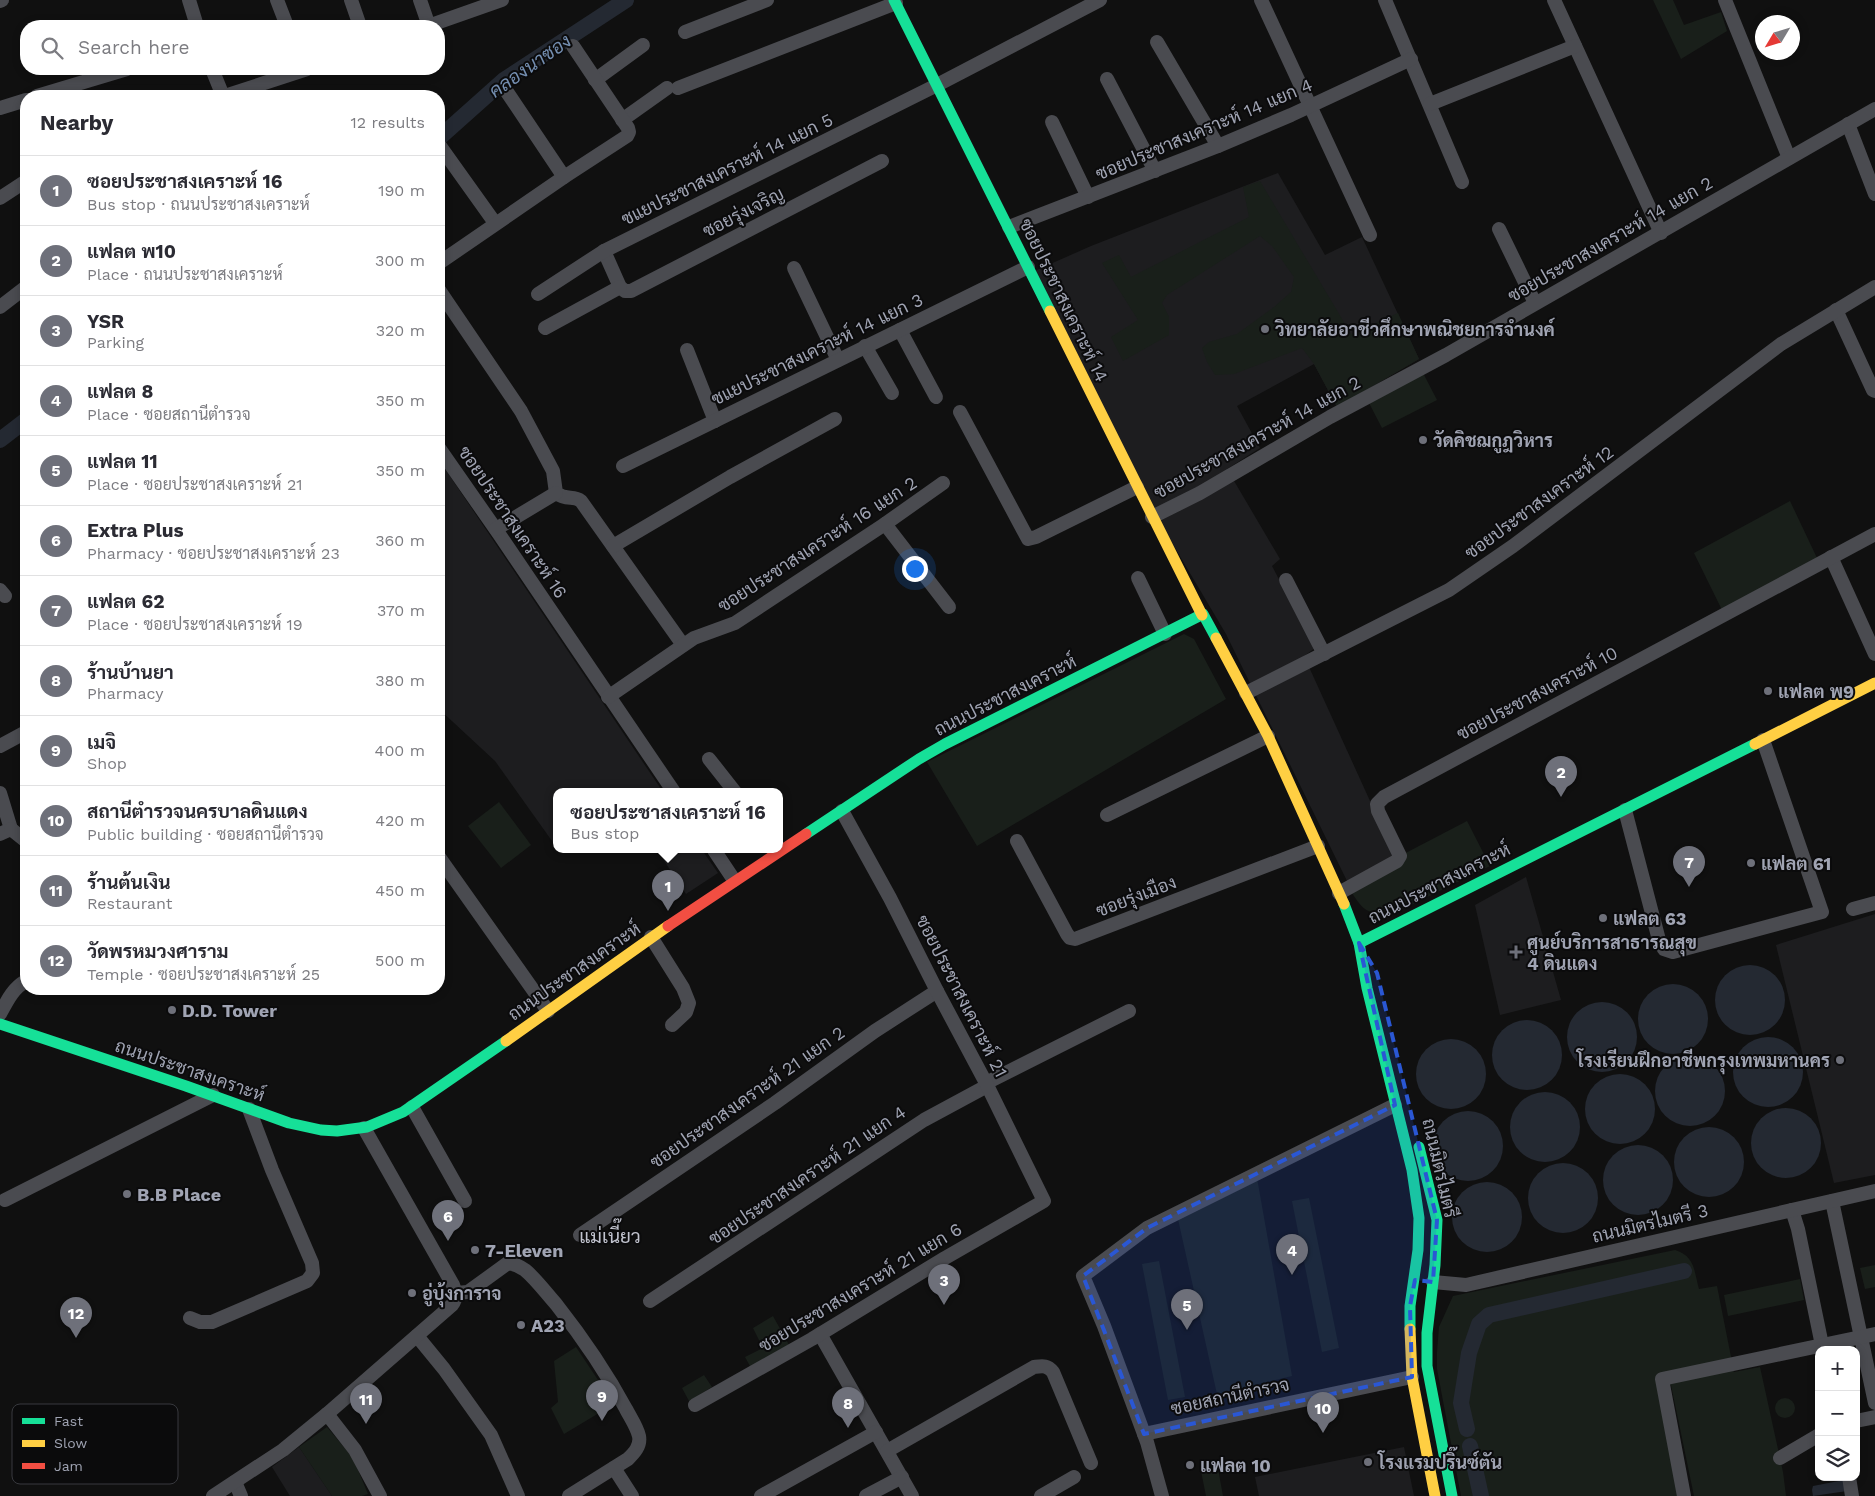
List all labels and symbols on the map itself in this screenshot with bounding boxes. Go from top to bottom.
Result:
north arrow [1755,15,1800,60]
water label: คลองนาซอง [484,29,576,103]
street label: ซอยประชาสงเคราะห์ 14 แยก 4 [1092,72,1316,184]
street label: ซแยประชาสงเคราะห์ 14 แยก 5 [617,107,836,229]
street label: ซอยประชาสงเคราะห์ 14 แยก 2 [1503,170,1716,306]
street label: ซอยรุ่งเจริญ [699,182,788,243]
street label: ซอยประชาสงเคราะห์ 14 [1015,214,1114,385]
street label: ซแยประชาสงเคราะห์ 14 แยก 3 [707,287,926,409]
place label: วิทยาลัยอาชีวศึกษาพณิชยการจำนงค์ [1274,317,1556,340]
marker: วิทยาลัยอาชีวศึกษาพณิชยการจำนงค์ [1259,323,1271,335]
street label: ซอยประชาสงเคราะห์ 14 แยก 2 [1149,370,1364,503]
place label: วัดคิชฌกูฎวิหาร [1433,429,1553,454]
marker: วัดคิชฌกูฎวิหาร [1417,434,1429,446]
street label: ซอยประชาสงเคราะห์ 12 [1459,439,1617,563]
street label: ซอยประชาสงเคราะห์ 16 [454,441,573,602]
street label: ซอยประชาสงเคราะห์ 16 แยก 2 [713,470,920,616]
your location [902,556,928,582]
street label: ซอยประชาสงเคราะห์ 10 [1452,640,1621,744]
street label: ถนนประชาสงเคราะห์ [930,648,1080,740]
place label: แฟลต พ9 [1778,681,1854,702]
marker: แฟลต พ9 [1762,685,1774,697]
pin: 2 [1545,756,1577,797]
street label: ถนนประชาสงเคราะห์ [1364,836,1514,928]
pin: 7 [1673,846,1705,887]
place label: แฟลต 61 [1761,853,1831,874]
marker: แฟลต 61 [1745,857,1757,869]
pin: 1 [652,870,684,911]
street label: ซอยรุ่งเมือง [1093,870,1180,923]
place label: แฟลต 63 [1613,908,1686,929]
street label: ซอยประชาสงเคราะห์ 21 [912,911,1014,1080]
marker: แฟลต 63 [1597,912,1609,924]
street label: ถนนประชาสงเคราะห์ [503,916,644,1025]
place label: ศูนย์บริการสาธารณสุข 4 ดินแดง [1527,930,1697,974]
marker: ศูนย์บริการสาธารณสุข 4 ดินแดง [1509,945,1523,959]
place label: D.D. Tower [182,1000,277,1021]
marker: D.D. Tower [166,1004,178,1016]
street label: ซอยประชาสงเคราะห์ 21 แยก 2 [644,1020,848,1172]
street label: ถนนประชาสงเคราะห์ [112,1033,268,1105]
place label: โรงเรียนฝึกอาชีพกรุงเทพมหานคร [1576,1048,1830,1075]
marker: โรงเรียนฝึกอาชีพกรุงเทพมหานคร [1834,1054,1846,1066]
street label: ซอยประชาสงเคราะห์ 21 แยก 4 [703,1099,910,1249]
street label: ถนนมิตรไมตรี [1418,1116,1464,1220]
place label: B.B Place [137,1184,221,1205]
marker: B.B Place [121,1188,133,1200]
street label: ถนนมิตรไมตรี 3 [1589,1198,1710,1247]
pin: 6 [432,1200,464,1241]
street label: ซอยประชาสงเคราะห์ 21 แยก 6 [754,1216,965,1356]
district label: แม่เนี๊ยว [579,1218,641,1248]
pin: 4 [1276,1234,1308,1275]
place label: 7-Eleven [485,1240,563,1261]
marker: 7-Eleven [469,1244,481,1256]
pin: 3 [928,1264,960,1305]
place label: อู่บุ้งการาจ [422,1282,502,1308]
marker: อู่บุ้งการาจ [406,1287,418,1299]
pin: 5 [1171,1289,1203,1330]
pin: 12 [60,1297,92,1338]
place label: A23 [531,1315,565,1336]
marker: A23 [515,1319,527,1331]
street label: ซอยสถานีตำรวจ [1168,1371,1291,1419]
pin: 9 [586,1380,618,1421]
pin: 11 [350,1383,382,1424]
pin: 8 [832,1387,864,1428]
pin: 10 [1307,1392,1339,1433]
legend [12,1404,178,1484]
text: Fast [54,1413,83,1429]
text: Slow [54,1435,87,1451]
place label: โรงแรมปริ๊นซ์ตัน [1377,1446,1502,1473]
place label: แฟลต 10 [1200,1455,1271,1476]
marker: โรงแรมปริ๊นซ์ตัน [1362,1456,1374,1468]
text: Jam [54,1458,83,1474]
marker: แฟลต 10 [1184,1459,1196,1471]

